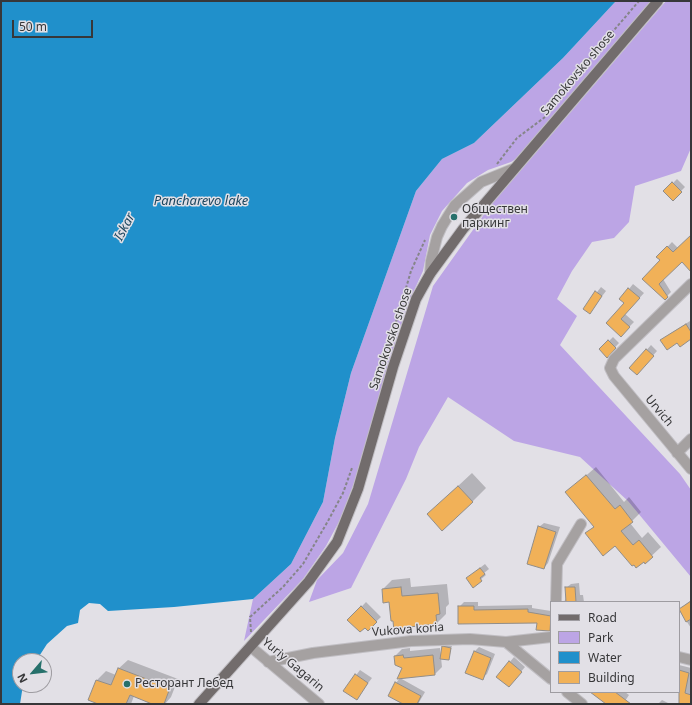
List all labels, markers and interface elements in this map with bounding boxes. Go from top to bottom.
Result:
scale bar [14,12,95,38]
text: 50 m [19,18,47,35]
street label: Samokovsko shose [538,27,618,119]
water label: Pancharevo lake [154,193,248,209]
place label: Обществен паркинг [462,203,528,231]
water label: Iskar [111,211,139,243]
marker: Обществен паркинг [449,212,459,222]
street label: Samokovsko shose [367,286,415,392]
street label: Urvich [642,393,676,429]
legend [550,601,680,693]
text: Road [588,609,617,626]
street label: Vukova koria [371,620,445,640]
text: Park [588,629,613,646]
street label: Yuriy Gagarin [259,635,327,695]
text: Water [588,649,622,666]
north arrow [12,653,52,693]
text: Building [588,669,635,686]
text: N [13,671,31,686]
place label: Ресторант Лебед [135,677,233,691]
marker: Ресторант Лебед [122,679,132,689]

